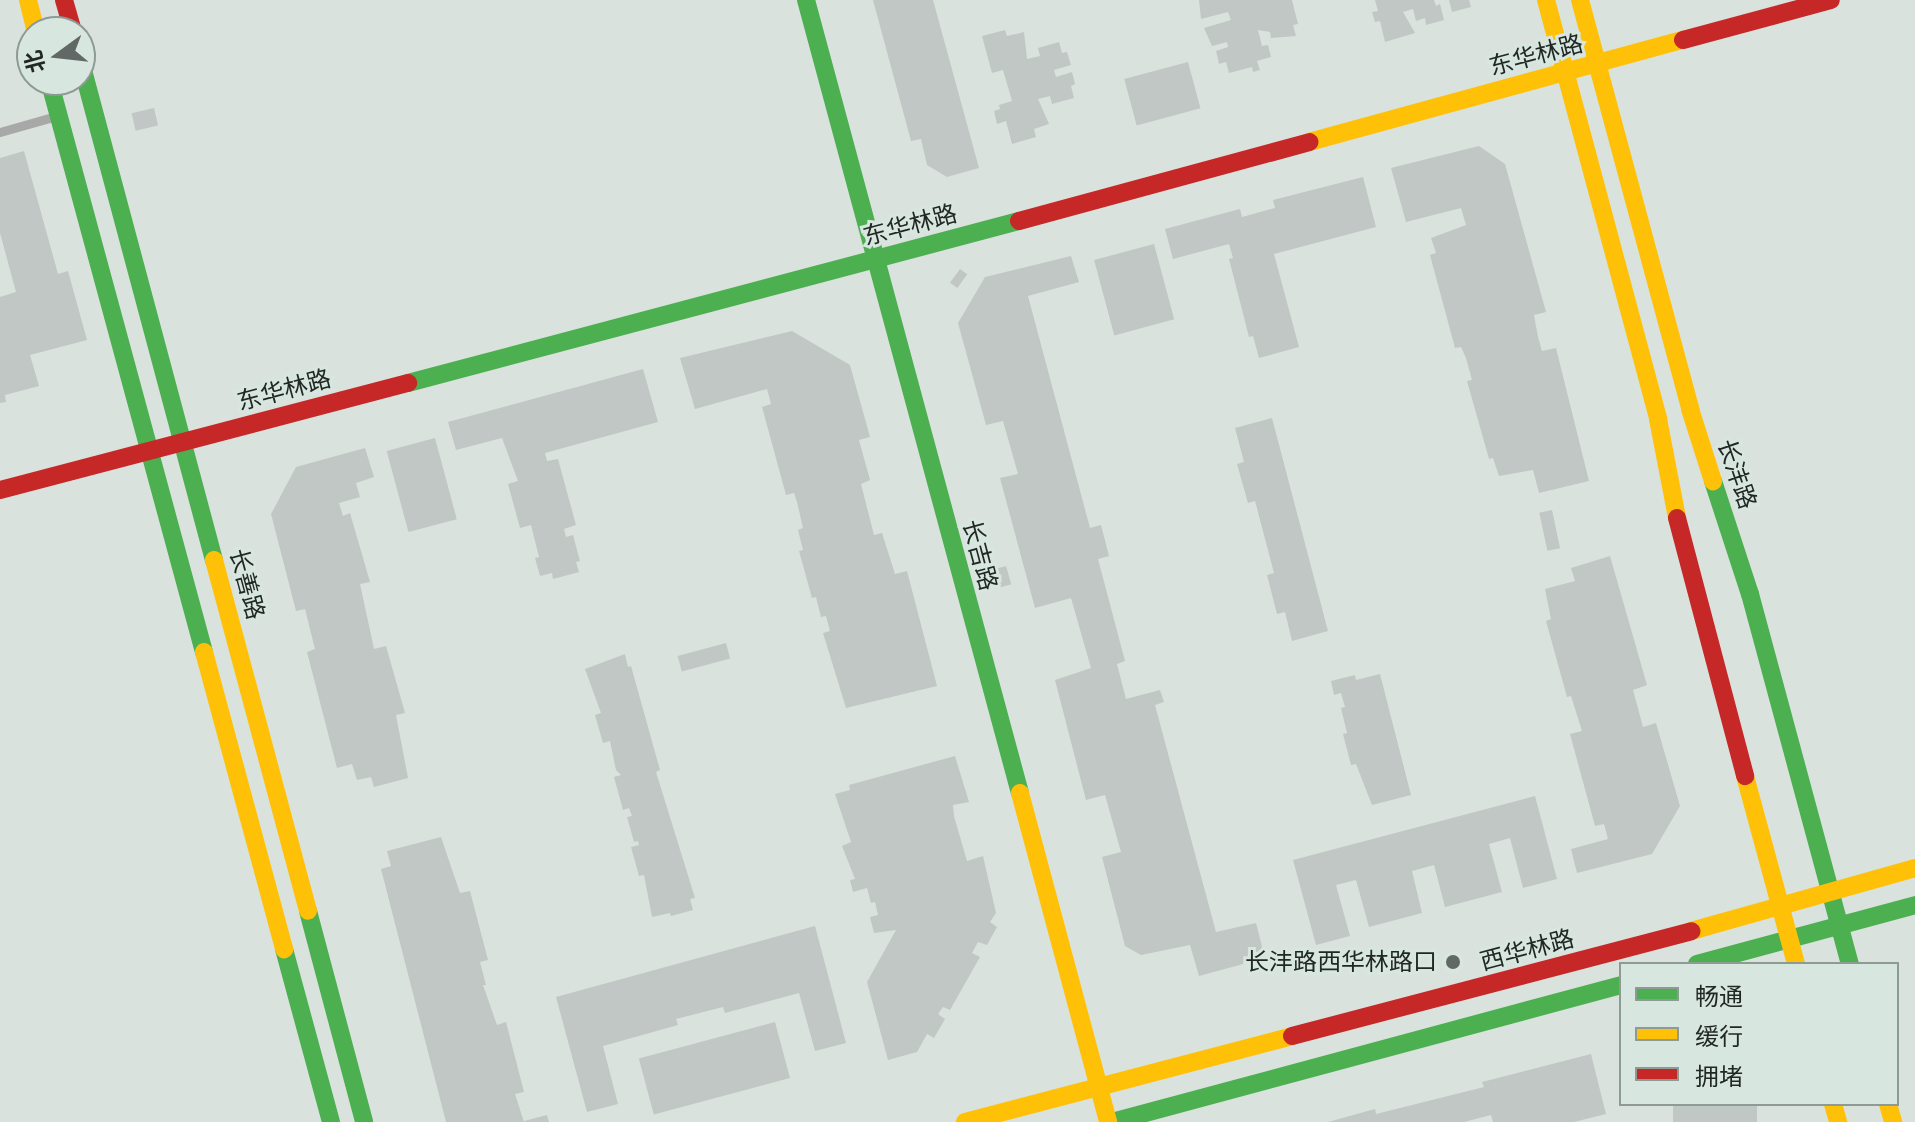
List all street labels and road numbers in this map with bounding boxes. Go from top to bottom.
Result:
street label: 东华林路 [1486,29,1586,81]
street label: 东华林路 [860,199,960,251]
street label: 东华林路 [234,364,334,416]
street label: 长沣路 [1712,435,1762,513]
street label: 长吉路 [957,516,1003,594]
street label: 长善路 [224,545,270,623]
street label: 西华林路 [1477,924,1577,976]

